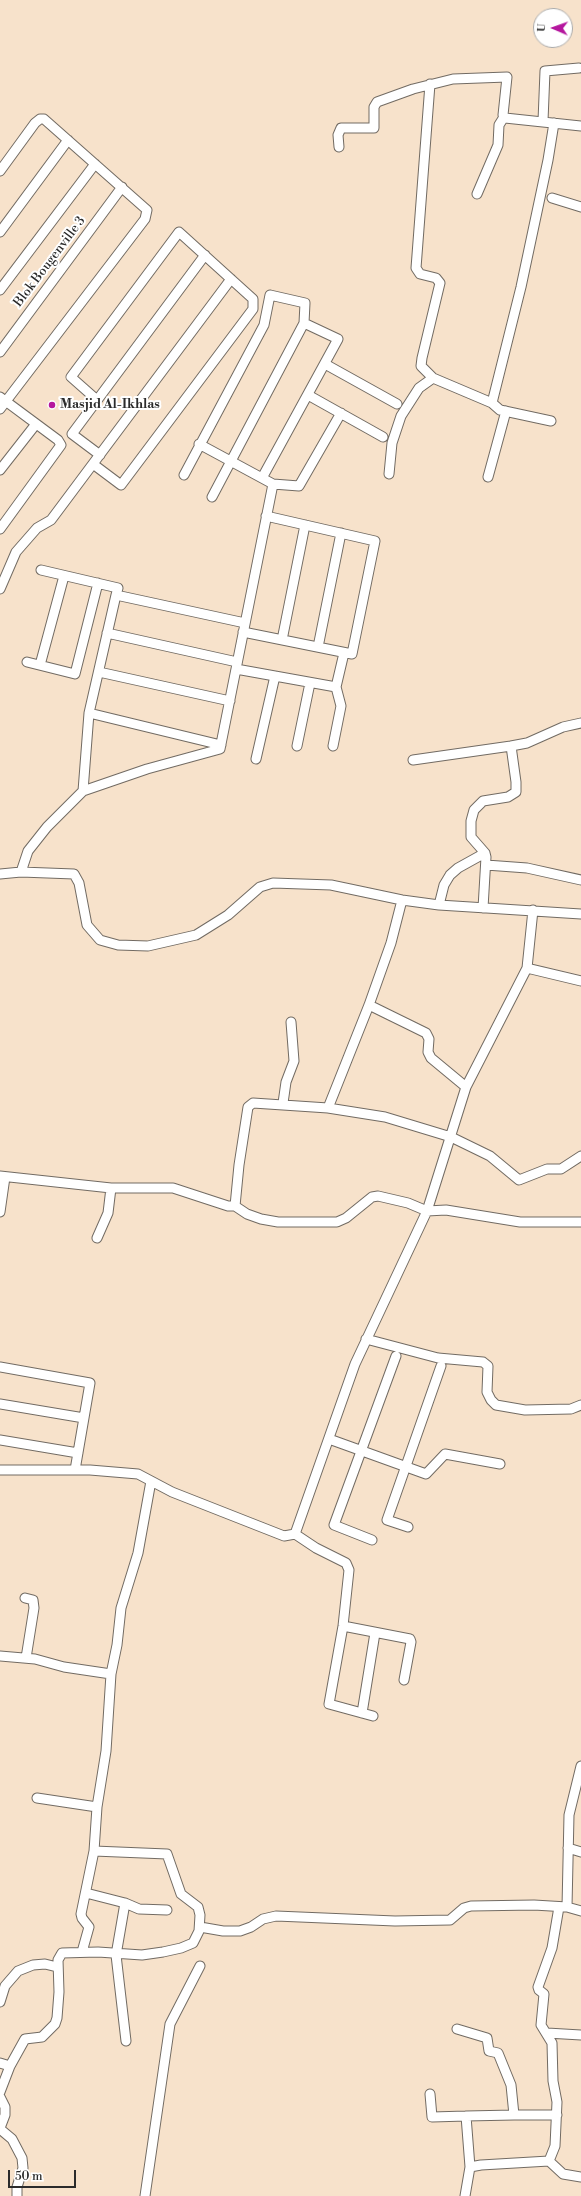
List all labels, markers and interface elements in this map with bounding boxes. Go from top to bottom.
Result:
north arrow [533,8,573,48]
text: U [535,23,549,32]
street label: Blok Bougenville 3 [11,214,89,310]
place label: Masjid Al-Ikhlas [60,397,160,413]
marker: Masjid Al-Ikhlas [47,400,57,410]
scale bar [10,2162,78,2188]
text: 50 m [15,2169,43,2184]

